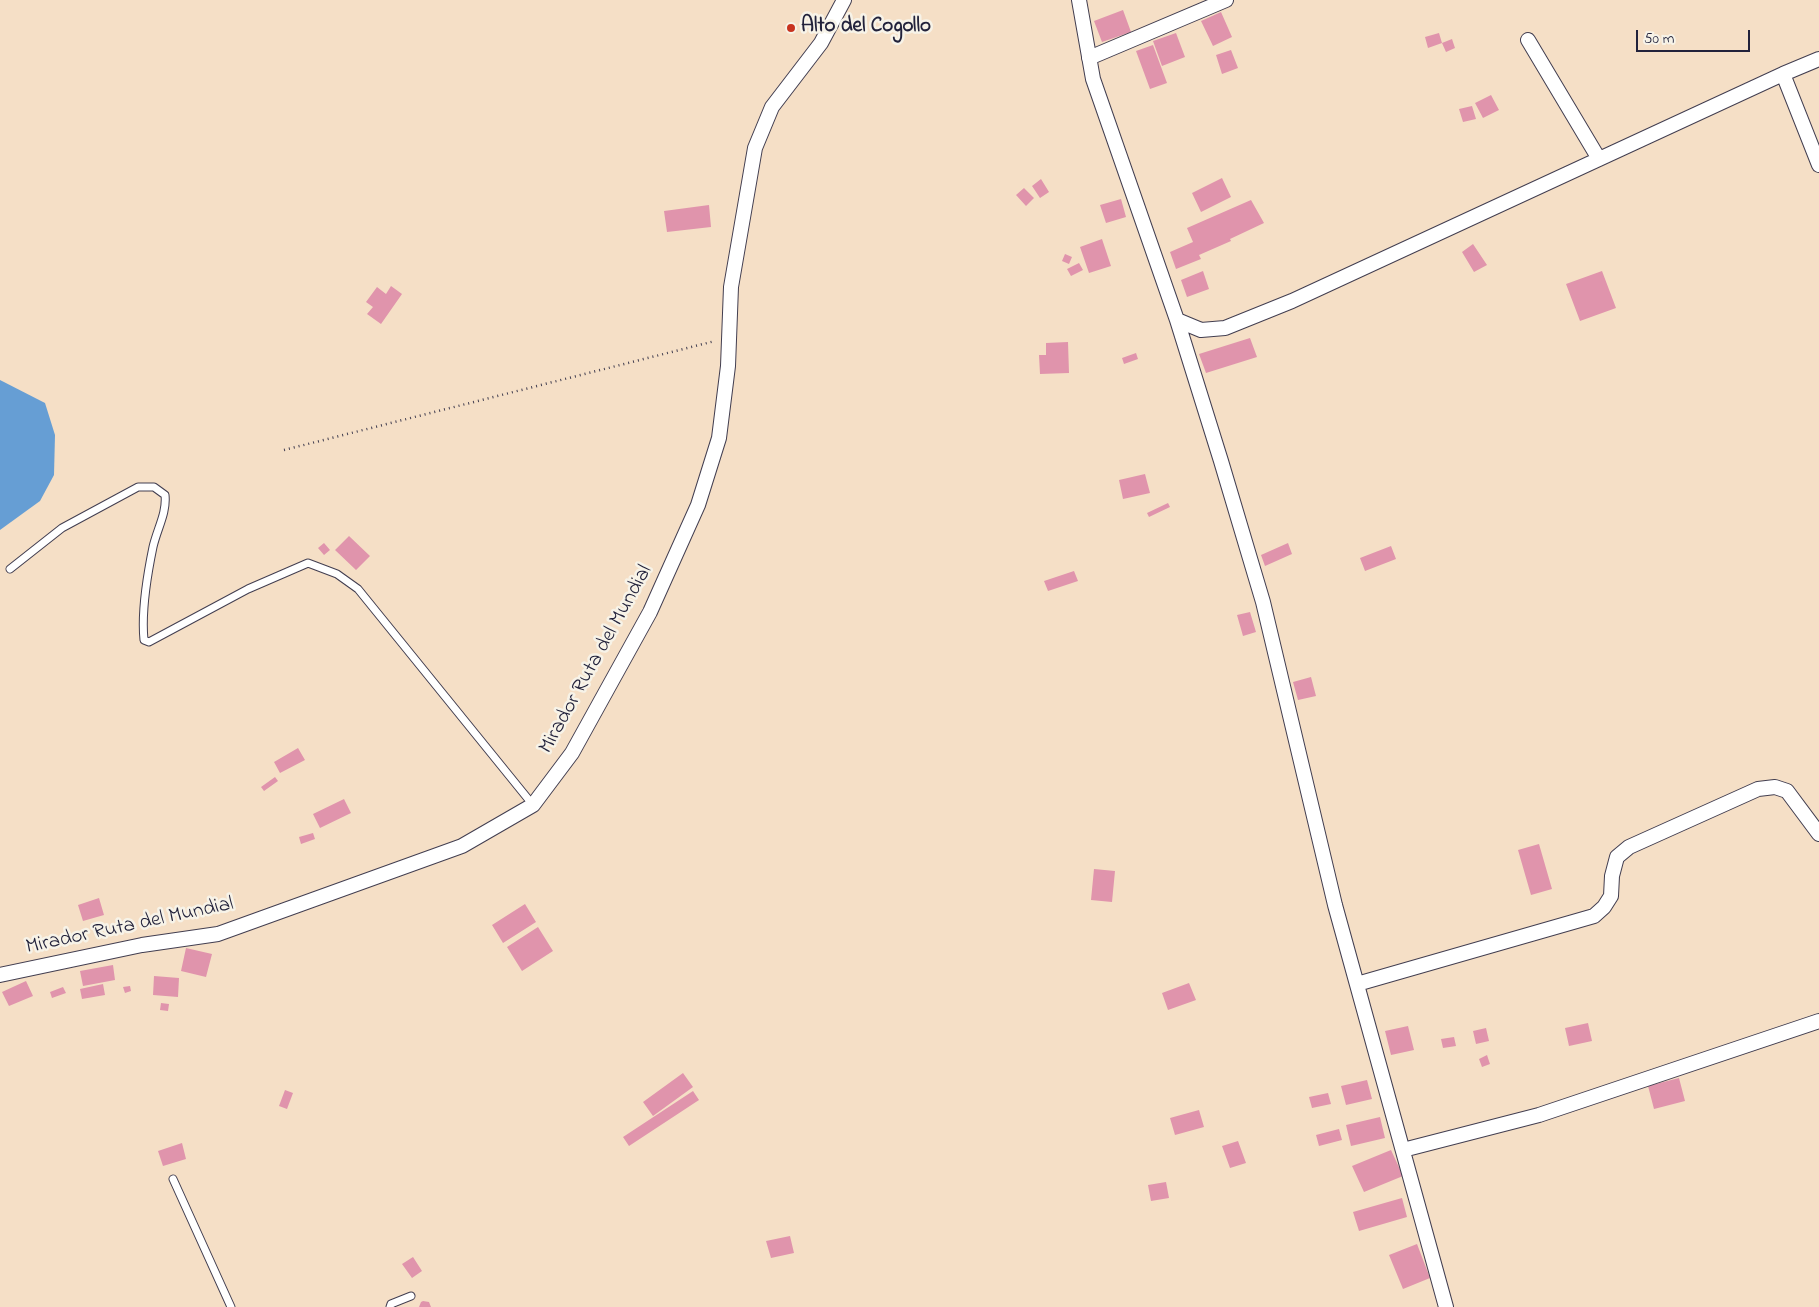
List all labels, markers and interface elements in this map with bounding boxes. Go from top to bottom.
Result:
place label: Alto del Cogollo [801,15,931,41]
scale bar [1639,20,1753,52]
marker: Alto del Cogollo [785,22,797,34]
text: 50 m [1644,28,1674,50]
street label: Mirador Ruta del Mundial [535,561,659,759]
street label: Mirador Ruta del Mundial [24,893,236,961]

